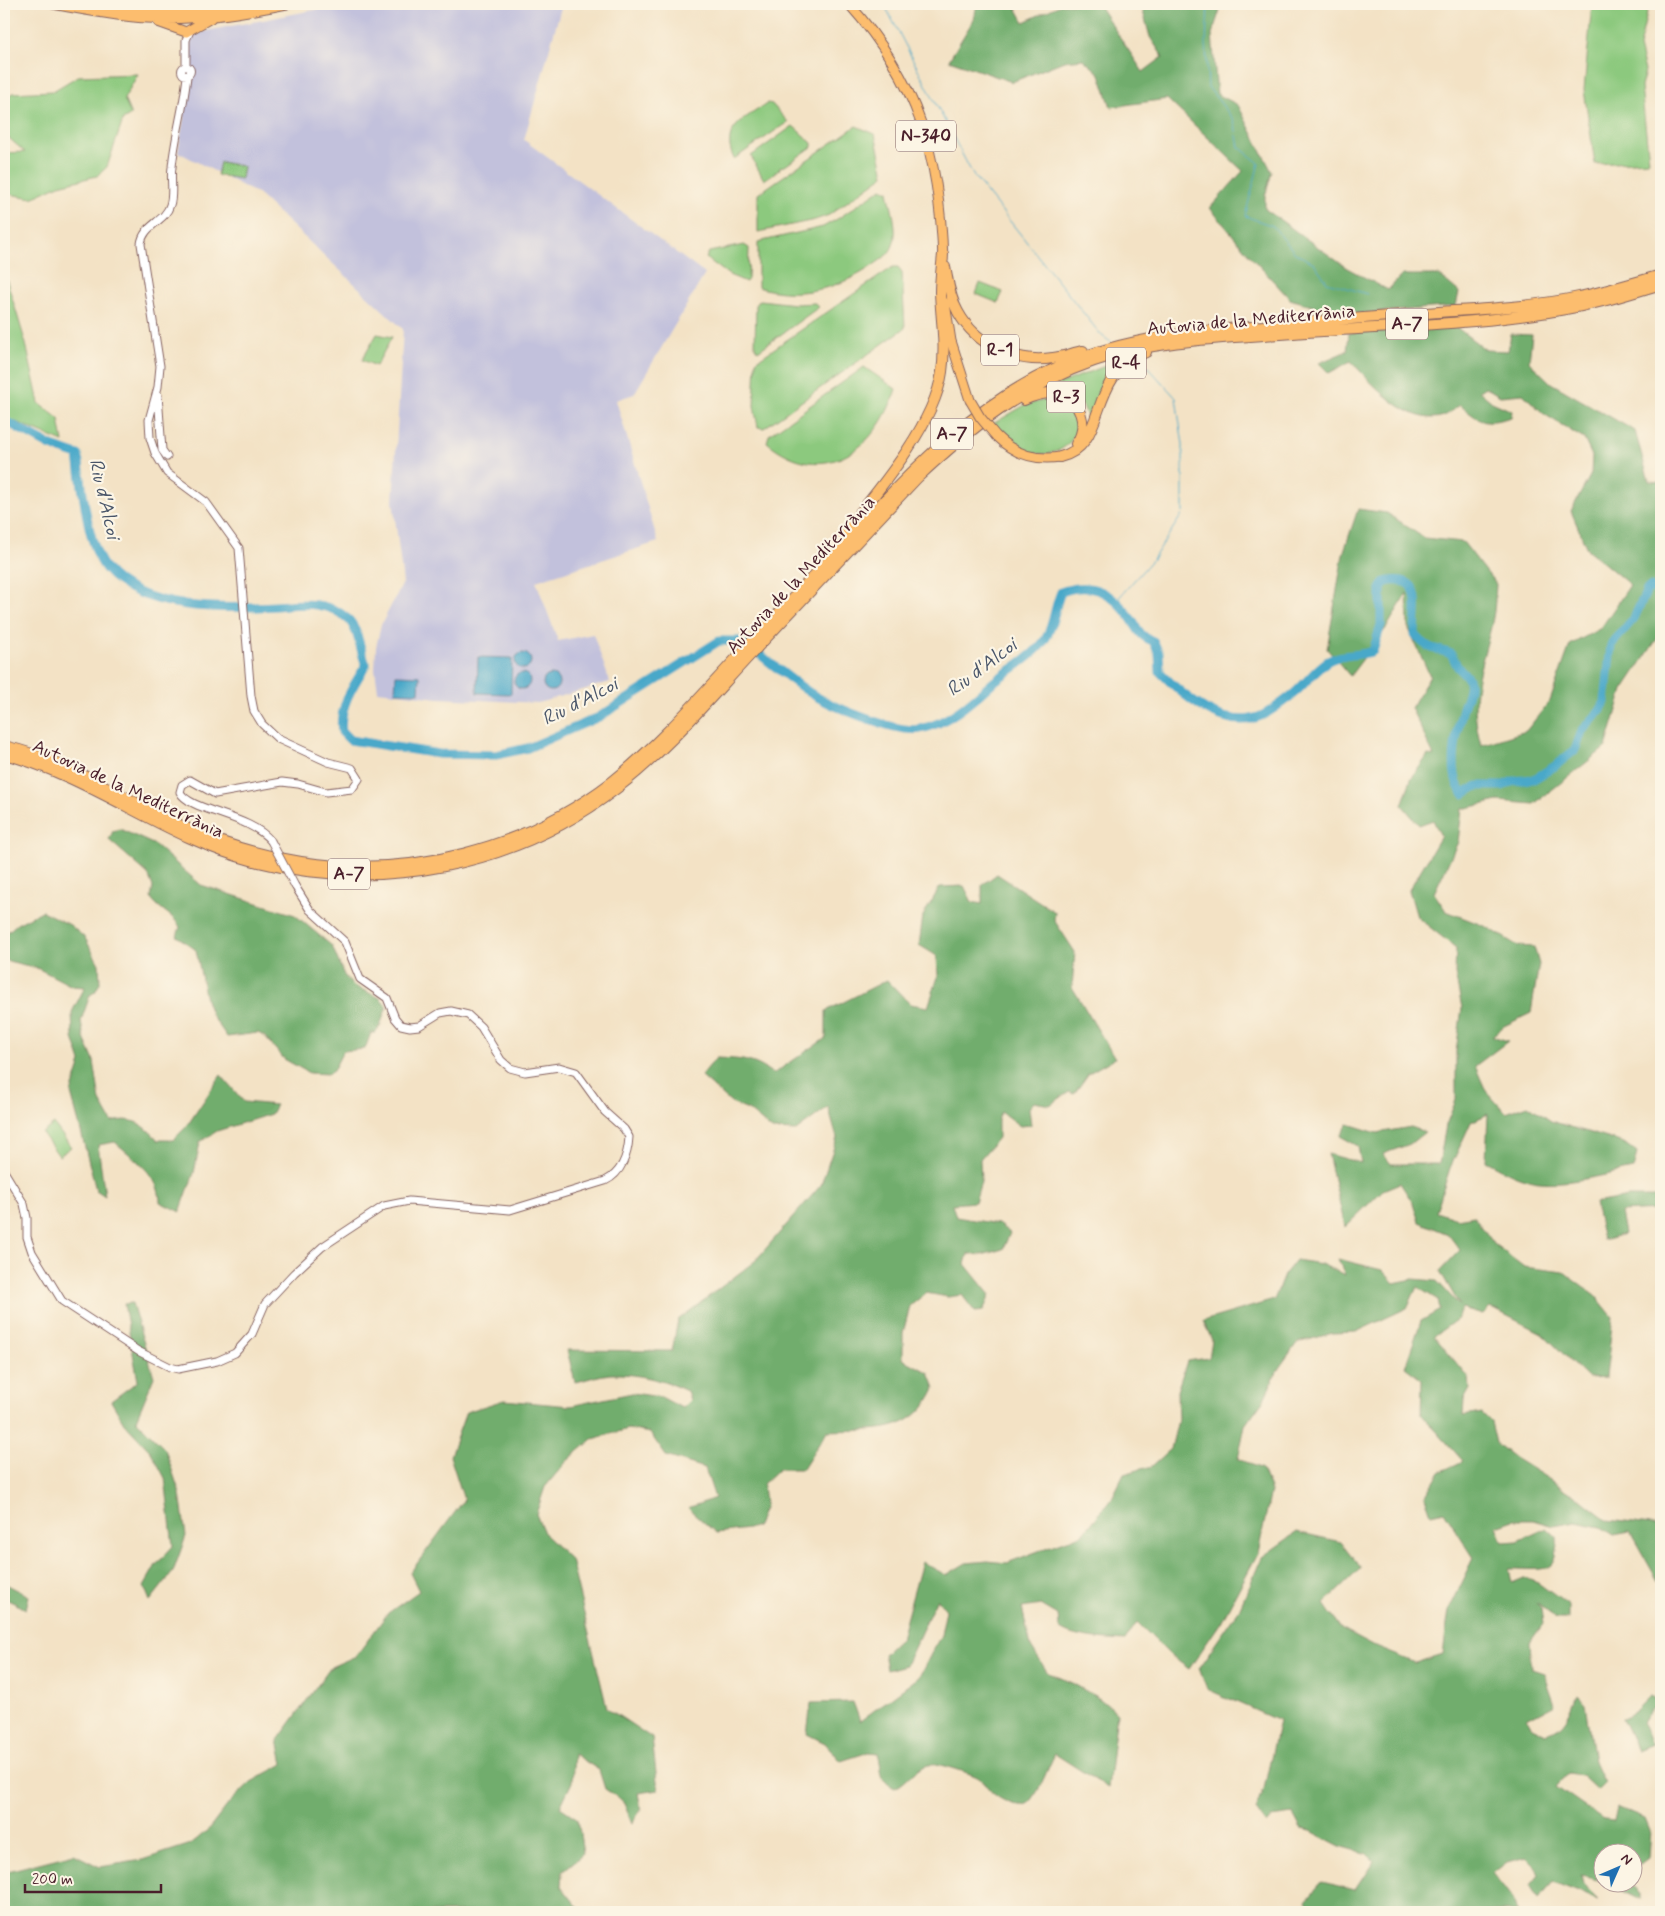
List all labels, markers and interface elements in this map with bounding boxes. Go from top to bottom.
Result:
road number: N-340 [896,120,956,152]
street label: Autovia de la Mediterrània [1146,298,1356,342]
road number: A-7 [1386,308,1428,339]
road number: R-1 [981,334,1019,366]
road number: R-4 [1106,348,1146,378]
road number: R-3 [1047,382,1085,412]
road number: A-7 [931,418,973,449]
water label: Riu d'Alcoi [82,456,127,544]
street label: Autovia de la Mediterrània [721,490,881,660]
water label: Riu d'Alcoi [941,631,1025,703]
water label: Riu d'Alcoi [537,670,625,733]
street label: Autovia de la Mediterrània [28,734,228,844]
road number: A-7 [328,859,370,890]
north arrow [1592,1844,1642,1894]
text: N [1617,1850,1636,1869]
scale bar [25,1861,161,1893]
text: 200 m [32,1870,73,1890]

